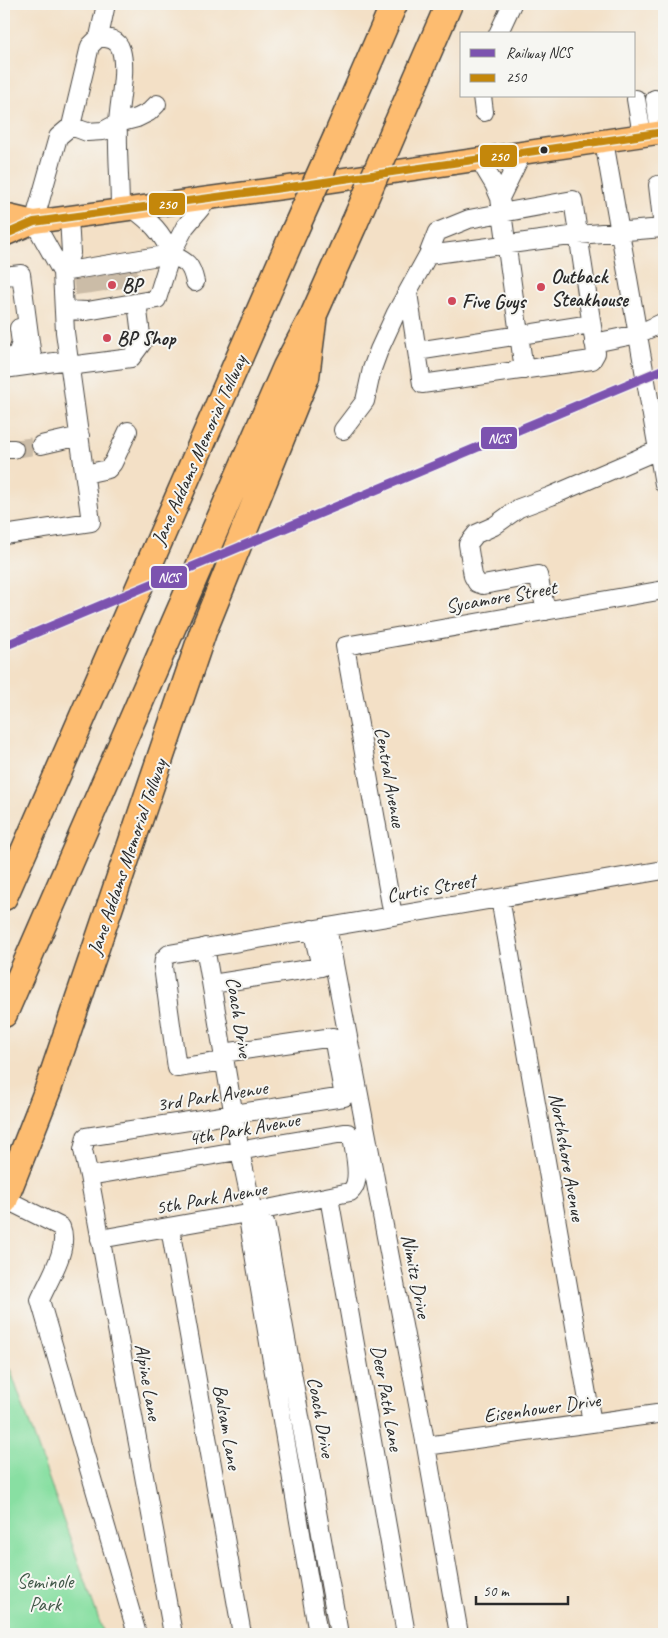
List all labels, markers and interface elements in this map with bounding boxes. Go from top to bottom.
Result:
legend [460,32,636,98]
text: Railway NCS [506,44,574,63]
text: 250 [506,68,528,87]
line badge: 250 [479,144,518,168]
unlabelled marker [539,145,549,155]
text: 250 [490,148,510,165]
line badge: 250 [148,192,186,216]
text: 250 [158,196,178,213]
place label: Outback Steakhouse [551,264,629,312]
place label: BP [122,273,145,298]
marker: BP [106,279,118,291]
marker: Outback Steakhouse [535,281,547,293]
place label: Five Guys [462,289,527,315]
marker: Five Guys [446,295,458,307]
place label: BP Shop [117,326,177,351]
marker: BP Shop [101,332,113,344]
street label: Jane Addams Memorial Tollway [145,349,253,550]
line badge: NCS [480,426,518,450]
text: NCS [488,430,513,447]
line badge: NCS [150,565,188,589]
text: NCS [158,569,183,586]
street label: Sycamore Street [444,575,561,619]
street label: Central Avenue [369,725,411,830]
street label: Jane Addams Memorial Tollway [81,754,173,959]
street label: Curtis Street [385,867,481,908]
street label: Coach Drive [220,975,258,1061]
street label: 3rd Park Avenue [155,1075,271,1117]
street label: Northshore Avenue [543,1091,591,1224]
street label: 4th Park Avenue [187,1107,303,1151]
street label: 5th Park Avenue [154,1176,270,1220]
street label: Nimitz Drive [396,1232,437,1321]
street label: Alpine Lane [129,1342,167,1424]
street label: Deer Path Lane [365,1343,409,1454]
street label: Coach Drive [302,1375,341,1461]
street label: Balsam Lane [207,1383,247,1473]
street label: Eisenhower Drive [482,1387,603,1429]
park label: Seminole Park [17,1569,75,1617]
scale bar [476,1573,568,1605]
text: 50 m [483,1582,510,1601]

